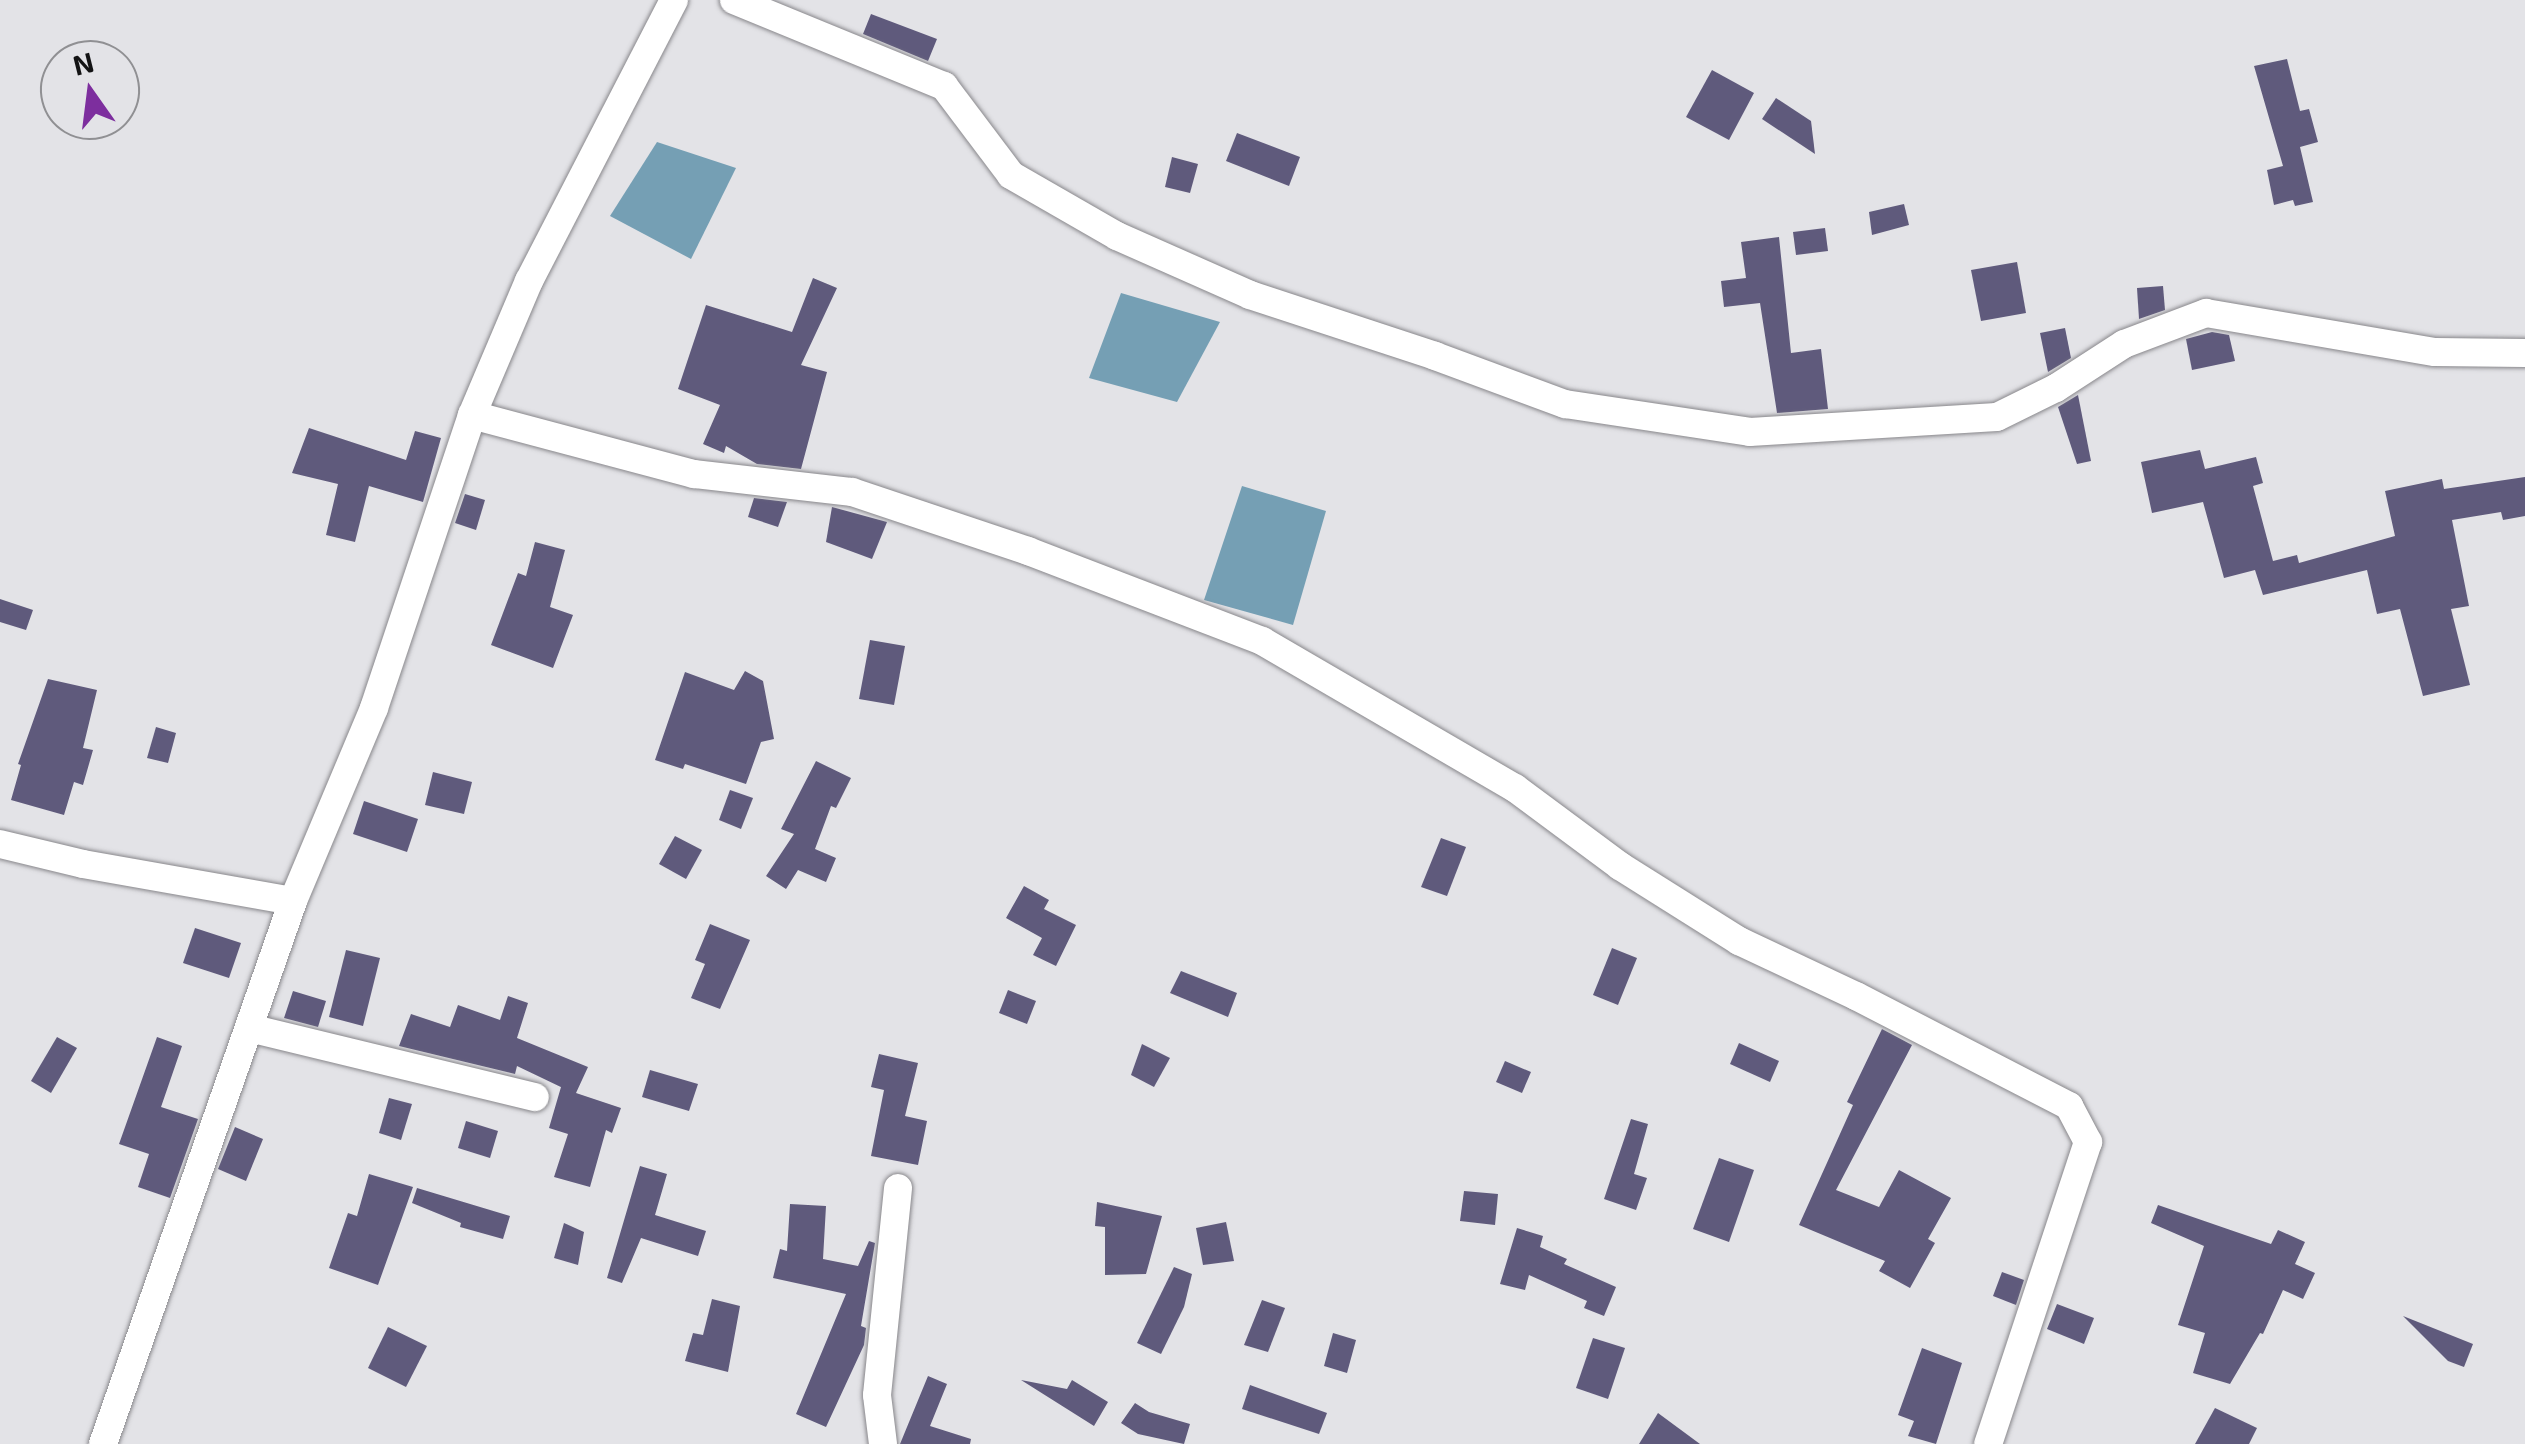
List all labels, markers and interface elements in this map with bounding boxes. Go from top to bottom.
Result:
north arrow [40,40,140,140]
text: N [69,44,97,82]

